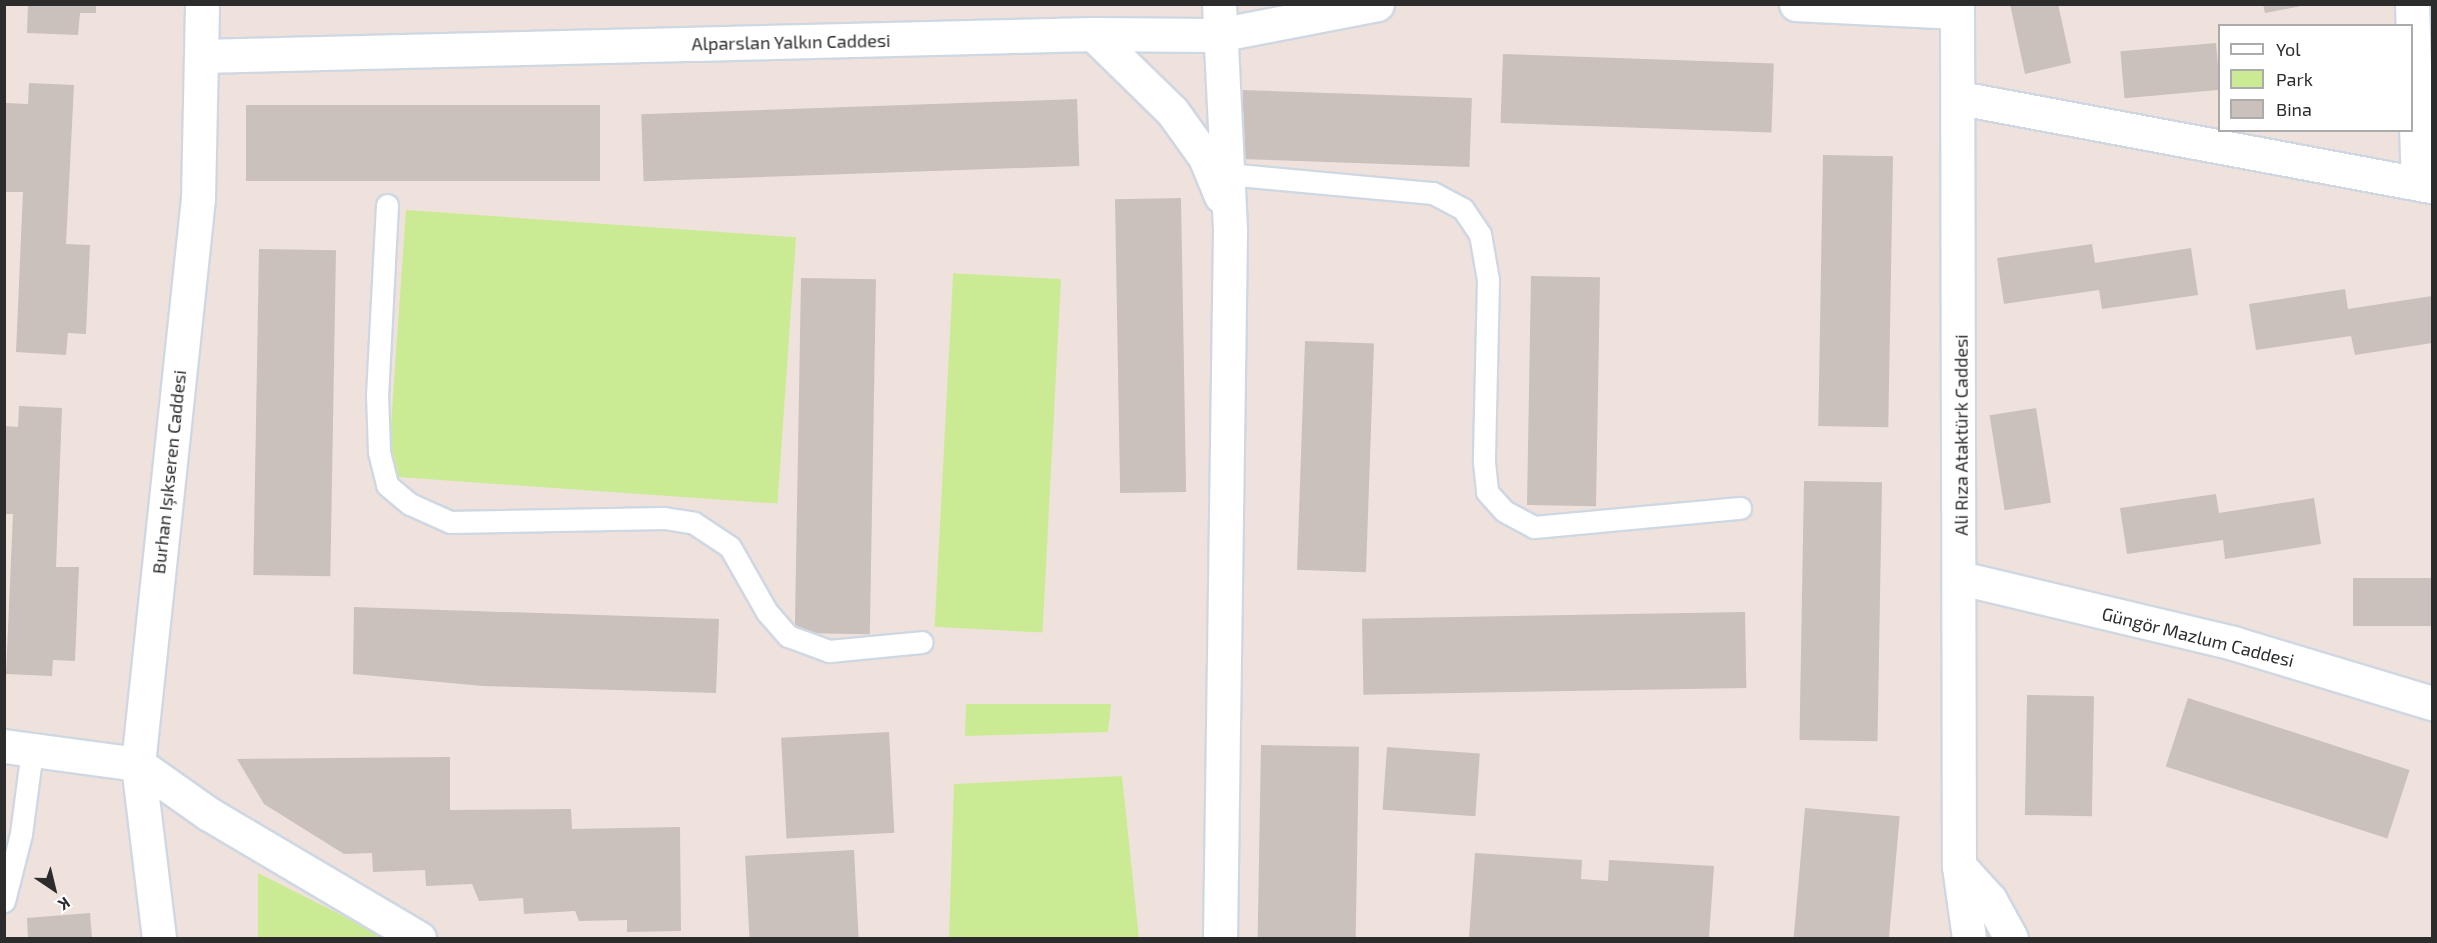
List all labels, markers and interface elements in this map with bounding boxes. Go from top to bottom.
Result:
legend [2218,24,2413,132]
street label: Alparslan Yalkın Caddesi [691,29,891,55]
text: Yol [2276,38,2301,60]
text: Park [2276,68,2313,90]
text: Bina [2276,98,2312,120]
street label: Ali Rıza Ataktürk Caddesi [1950,334,1972,536]
street label: Burhan Işıkseren Caddesi [148,369,190,575]
street label: Güngör Mazlum Caddesi [2099,603,2297,671]
north arrow [24,859,84,919]
text: K [55,893,74,915]

